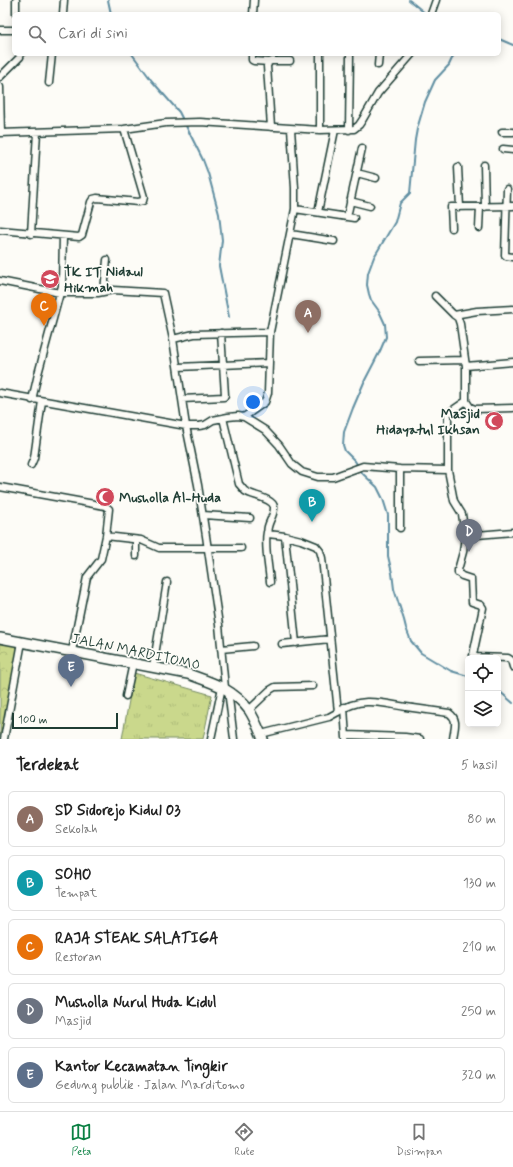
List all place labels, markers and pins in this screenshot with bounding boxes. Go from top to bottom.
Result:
place label: TK IT Nidaul Hikmah [64,263,143,297]
school or university icon: TK IT Nidaul Hikmah [39,268,61,290]
pin: C [31,293,57,326]
pin: A [295,300,321,333]
place label: Masjid Hidayatul Ikhsan [376,405,480,439]
mosque icon: Masjid Hidayatul Ikhsan [483,410,505,432]
mosque icon: Musholla Al-Huda [94,486,116,508]
place label: Musholla Al-Huda [119,489,221,507]
pin: B [299,489,325,522]
pin: D [456,519,482,552]
pin: E [58,654,84,687]

